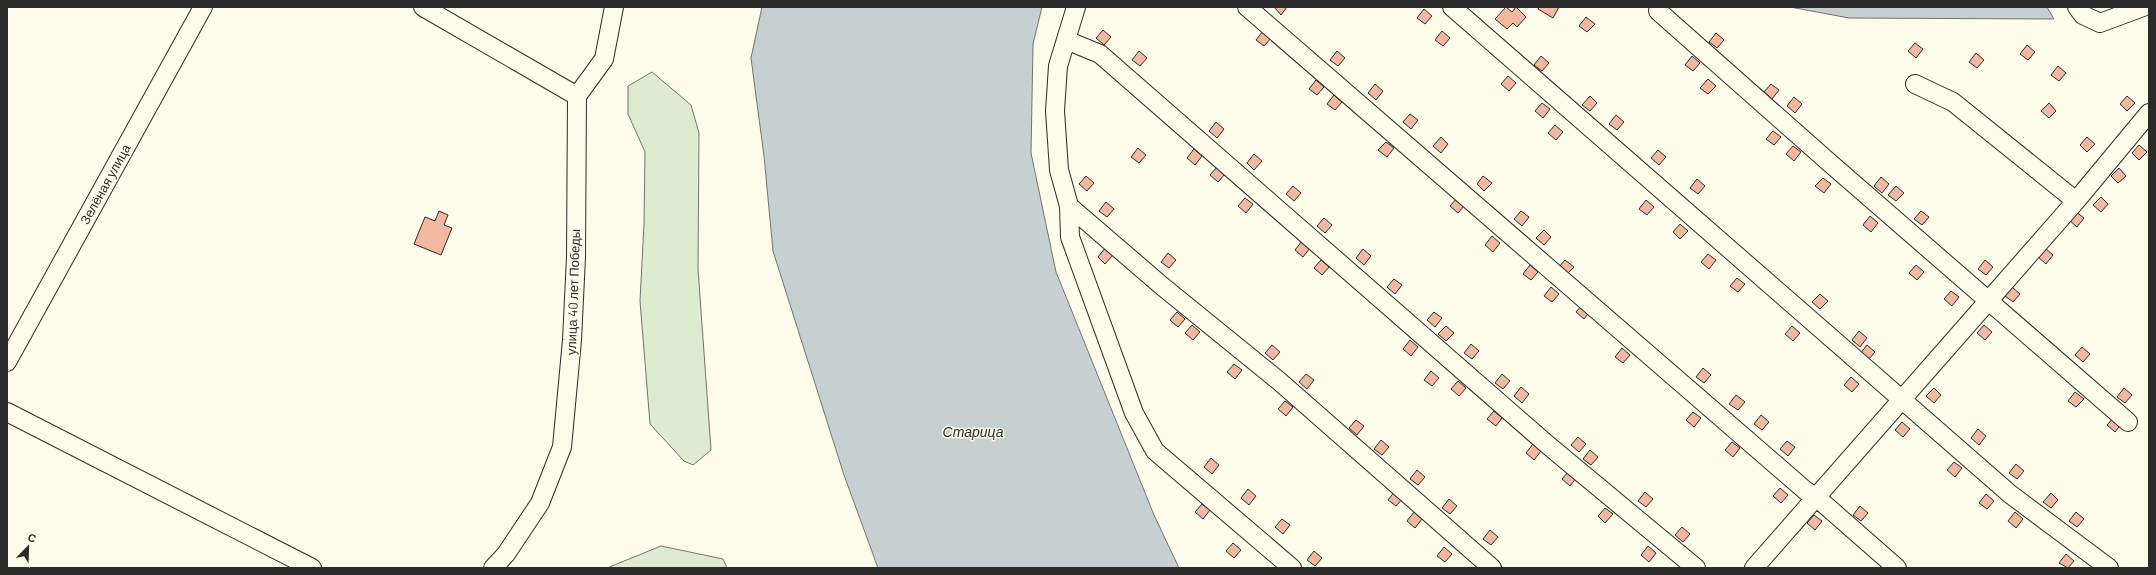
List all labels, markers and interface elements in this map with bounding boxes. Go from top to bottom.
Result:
street label: Зелёная улица [76,140,134,227]
street label: улица 40 лет Победы [563,229,583,355]
water label: Старица [943,423,1004,440]
north arrow [8,527,48,567]
text: С [26,530,38,545]

